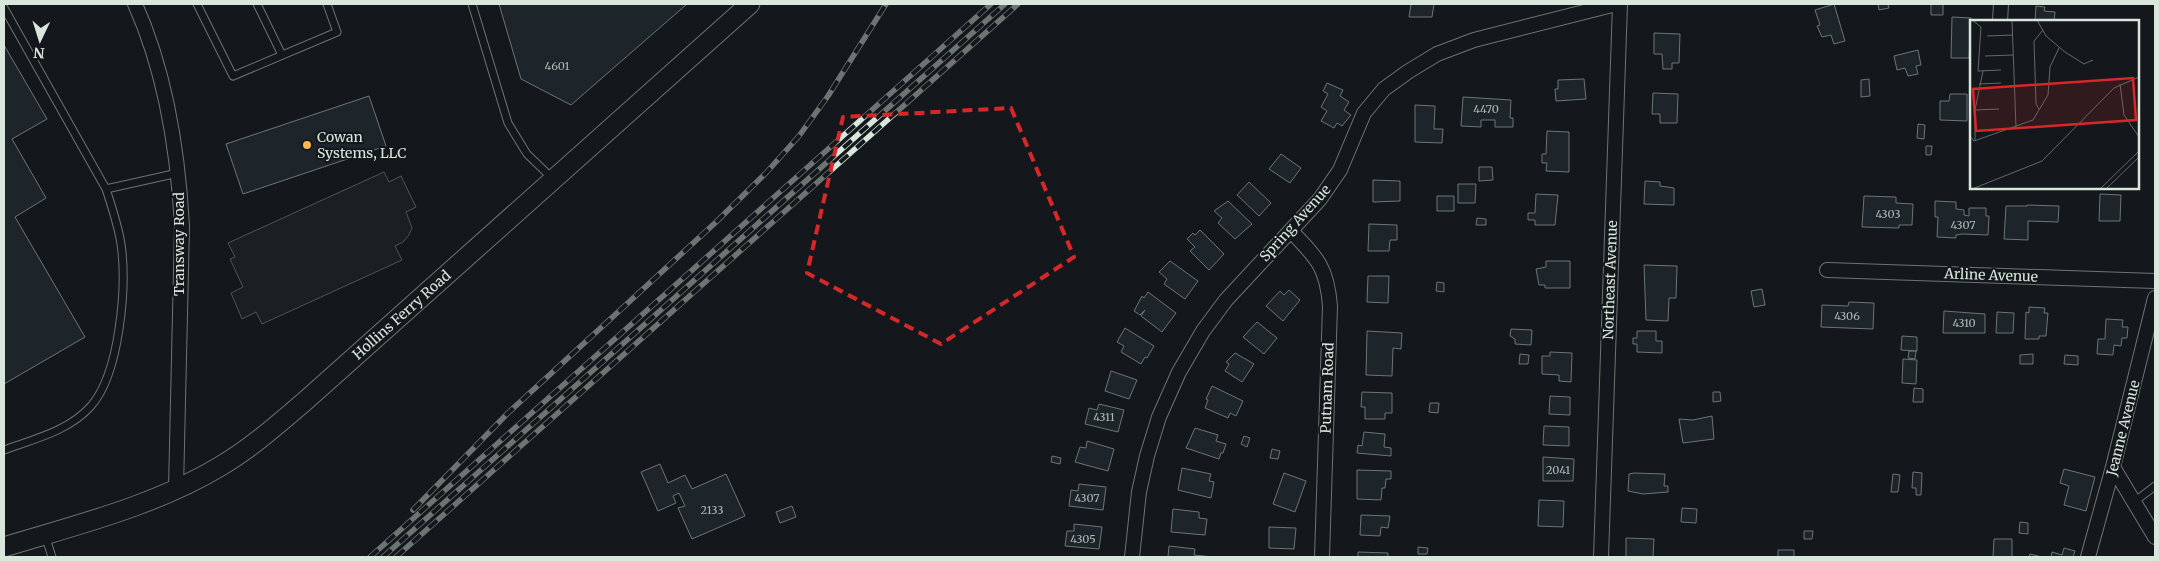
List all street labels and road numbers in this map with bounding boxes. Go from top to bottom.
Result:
street label: Spring Avenue [1256,181,1334,265]
street label: Transway Road [170,191,188,296]
street label: Northeast Avenue [1599,220,1621,340]
street label: Arline Avenue [1943,264,2038,286]
street label: Hollins Ferry Road [349,266,455,363]
street label: Putnam Road [1316,342,1338,434]
street label: Jeanne Avenue [2102,378,2144,479]

